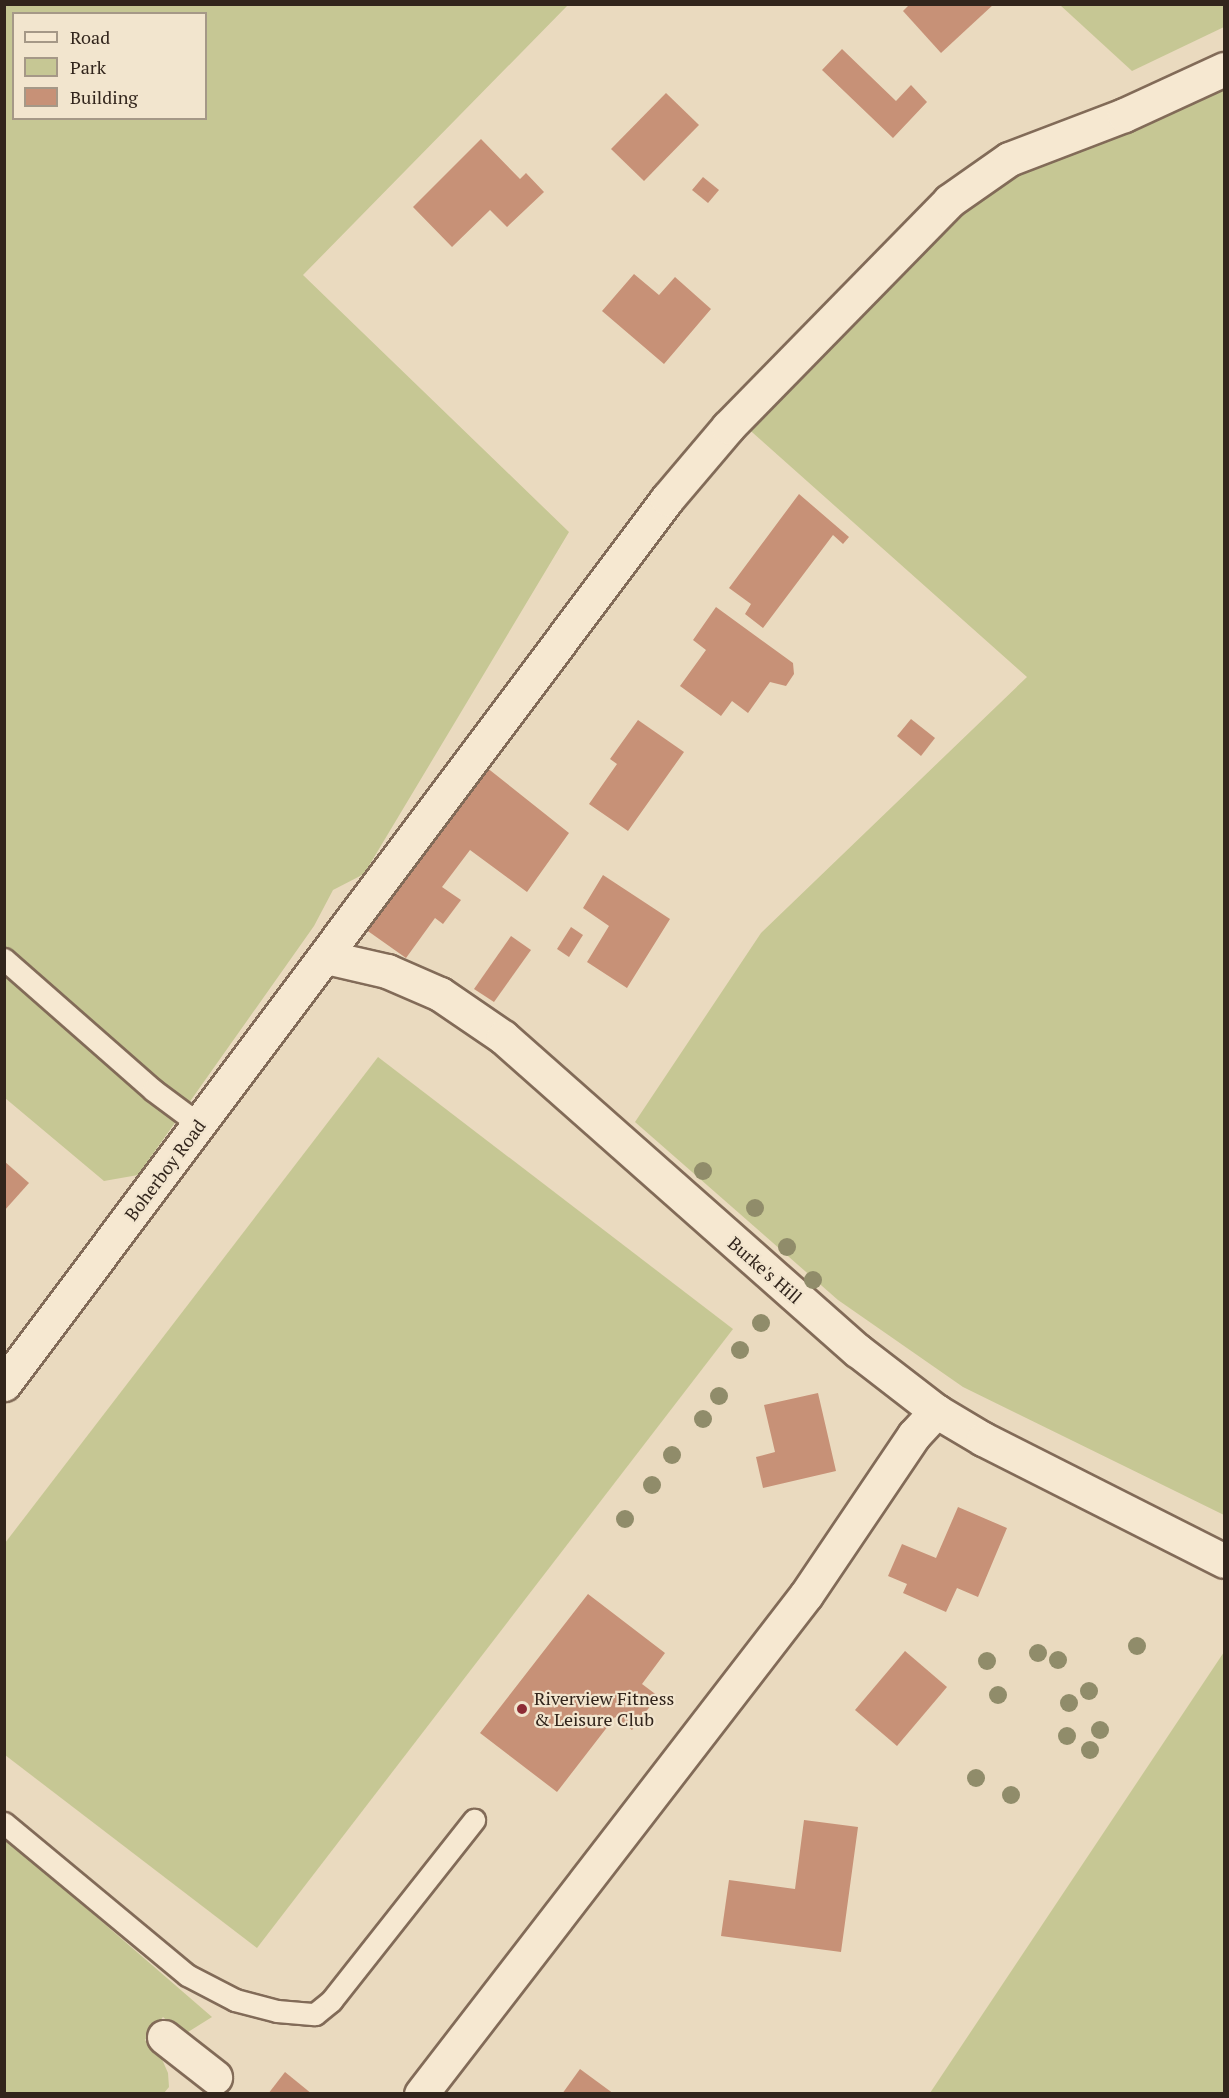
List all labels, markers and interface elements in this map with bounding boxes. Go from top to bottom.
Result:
legend [12,12,207,120]
text: Road [70,25,110,49]
text: Park [70,55,106,79]
text: Building [70,85,138,109]
street label: Boherboy Road [120,1115,210,1225]
street label: Burke's Hill [724,1232,806,1308]
place label: Riverview Fitness & Leisure Club [534,1688,674,1730]
marker: Riverview Fitness & Leisure Club [515,1702,529,1716]

